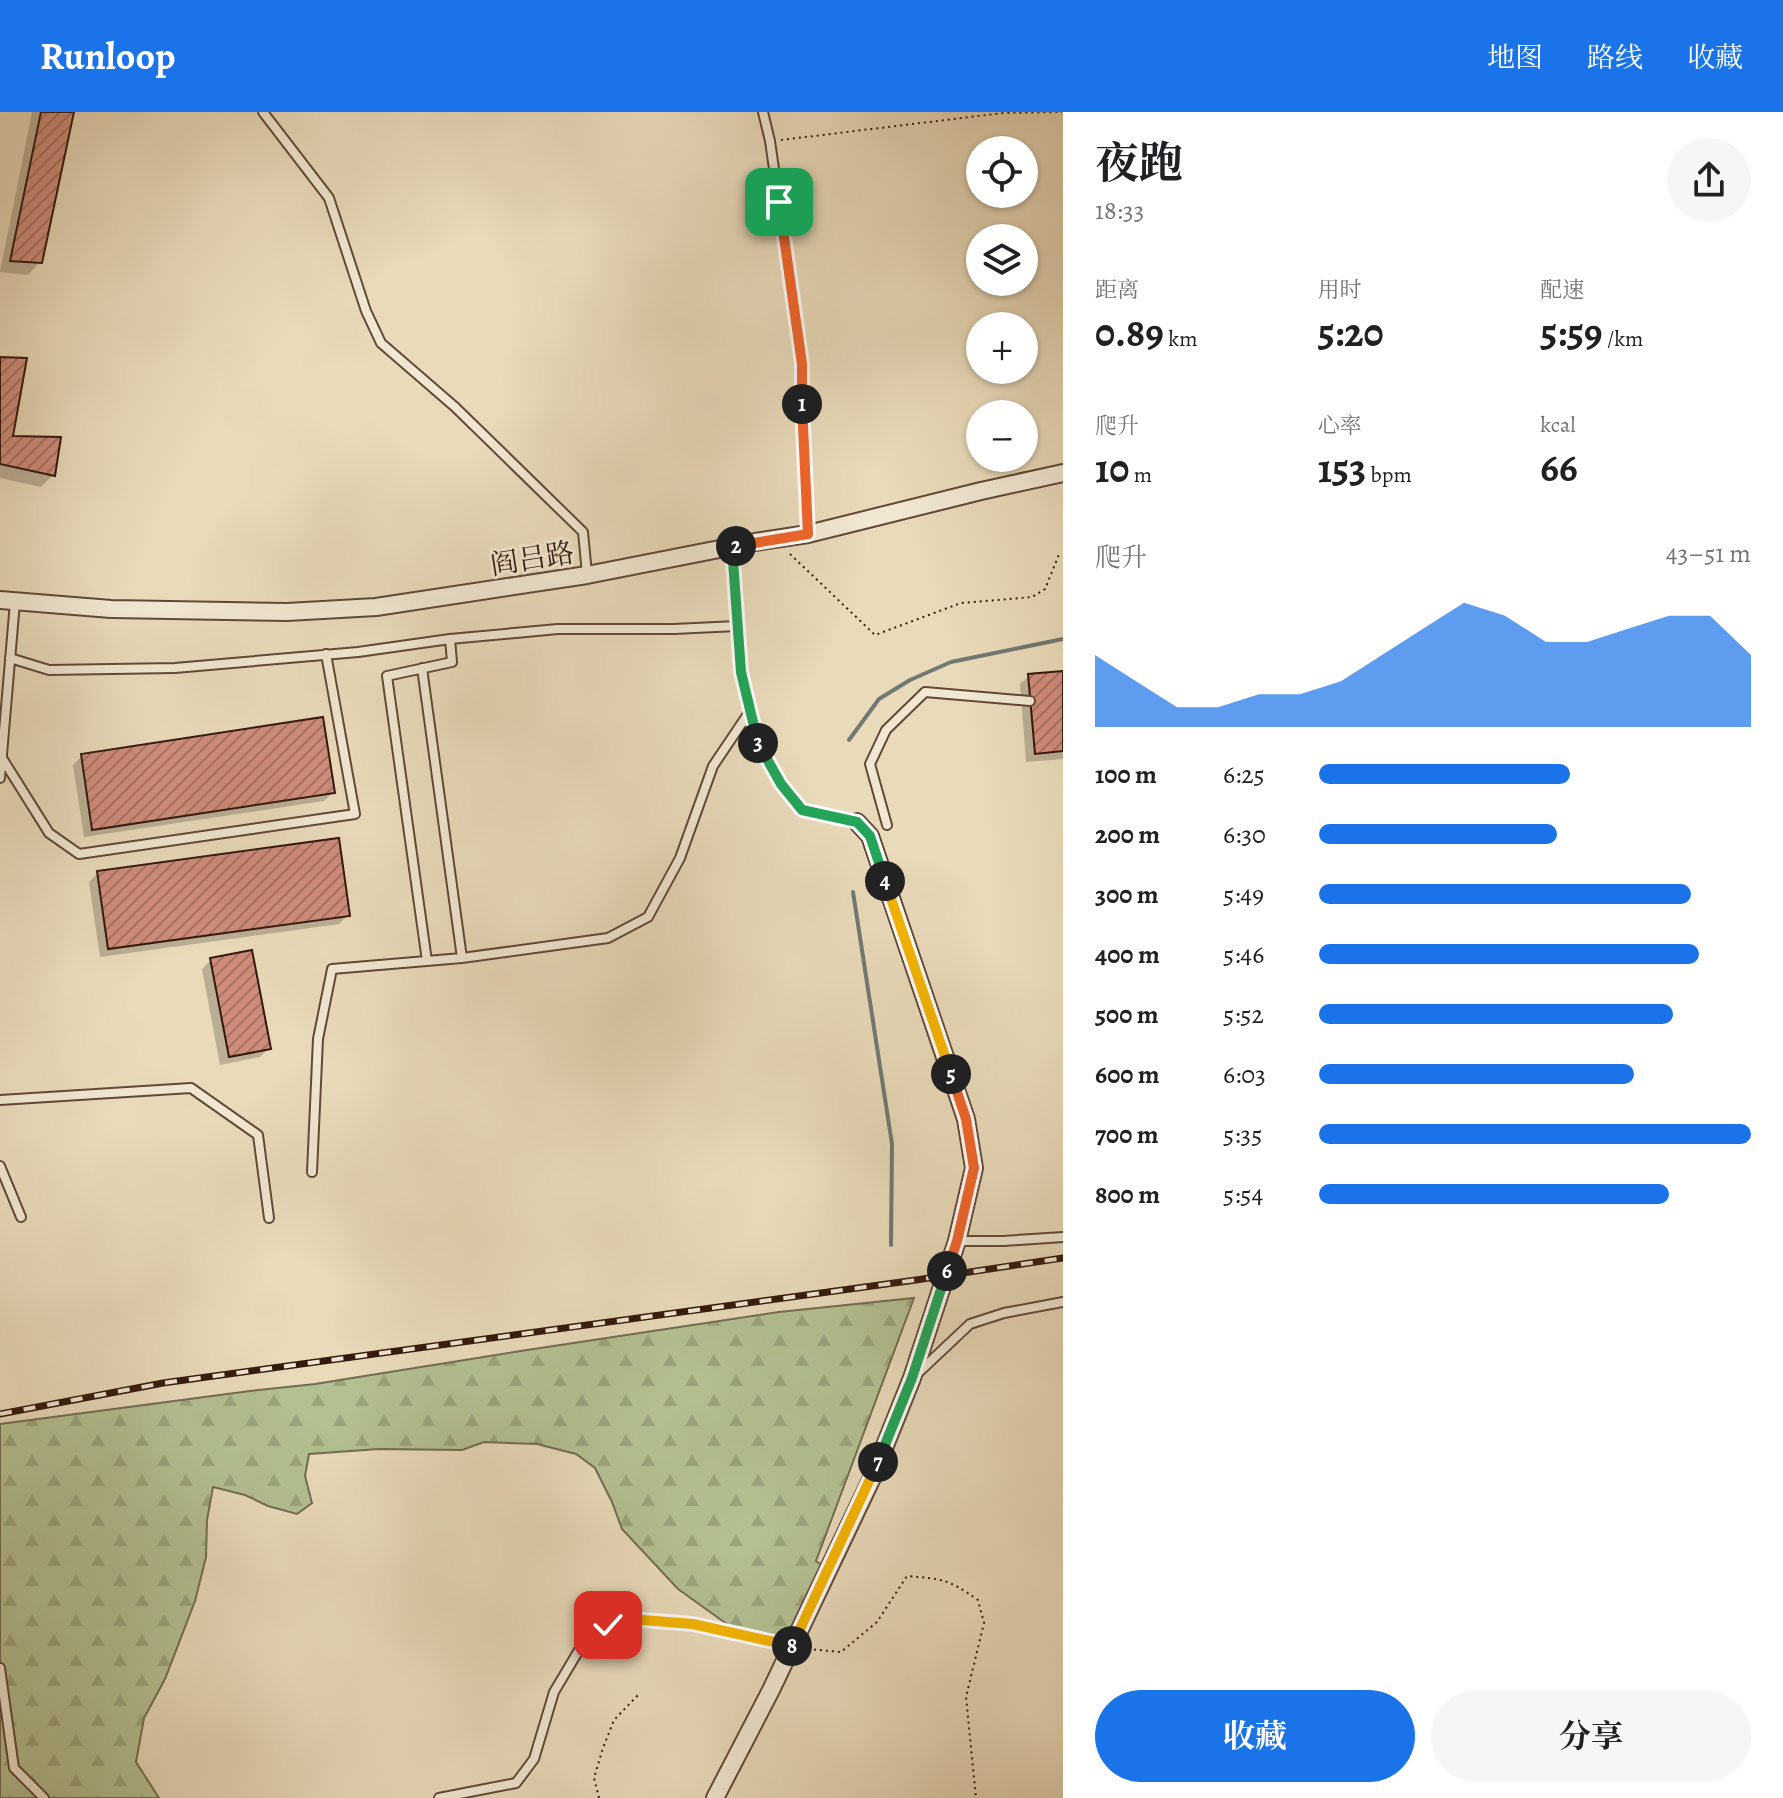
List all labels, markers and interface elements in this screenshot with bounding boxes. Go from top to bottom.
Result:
text: Runloop [40,30,175,82]
text: 地图 [1487,39,1543,77]
text: 路线 [1587,39,1643,77]
text: 收藏 [1687,39,1743,77]
text: 夜跑 [1095,133,1183,193]
map controls [966,136,1038,472]
button: locate [966,136,1038,208]
button: share [1667,138,1751,222]
pin [745,168,813,236]
icon: arrive [757,180,801,224]
text: 18:33 [1095,193,1144,228]
button: layers [966,224,1038,296]
text: 距离 [1095,275,1139,305]
text: 用时 [1318,275,1362,305]
text: 配速 [1540,275,1584,305]
text: 0.89 [1095,305,1164,360]
text: 5:20 [1318,305,1384,360]
text: 5:59 [1540,305,1603,360]
button: + [966,312,1038,384]
text: km [1164,324,1197,354]
text: /km [1603,324,1643,354]
pin: 1 [782,384,822,424]
text: 1 [798,389,806,419]
button: − [966,400,1038,472]
text: kcal [1540,410,1576,440]
text: 爬升 [1095,411,1139,441]
text: 心率 [1318,411,1362,441]
text: 66 [1540,440,1578,495]
text: 10 [1095,441,1129,496]
text: 153 [1318,441,1366,496]
text: m [1129,460,1152,490]
text: bpm [1366,460,1412,490]
pin: 2 [716,526,756,566]
text: 2 [731,531,741,561]
street label: 阎吕路 [488,534,577,584]
text: 43–51 m [1666,536,1751,571]
text: 爬升 [1095,540,1147,575]
pin: 3 [738,723,778,763]
text: 3 [753,728,763,758]
text: 100 m [1095,757,1157,792]
text: 6:25 [1223,757,1265,792]
text: 200 m [1095,817,1160,852]
text: 6:30 [1223,817,1266,852]
pin: 4 [865,861,905,901]
text: 4 [880,866,890,896]
text: 300 m [1095,877,1159,912]
text: 5:49 [1223,877,1264,912]
text: 400 m [1095,937,1160,972]
text: 5:46 [1223,937,1264,972]
text: 500 m [1095,997,1159,1032]
text: 5:52 [1223,997,1264,1032]
pin: 5 [931,1054,971,1094]
text: 600 m [1095,1057,1160,1092]
text: 6:03 [1223,1057,1266,1092]
text: 5 [946,1059,956,1089]
text: 700 m [1095,1117,1159,1152]
text: 5:35 [1223,1117,1262,1152]
text: 800 m [1095,1177,1160,1212]
text: 5:54 [1223,1177,1263,1212]
pin: 6 [927,1251,967,1291]
text: 6 [942,1256,952,1286]
pin: 7 [858,1442,898,1482]
text: 7 [873,1447,883,1477]
pin [574,1591,642,1659]
icon: check [586,1603,630,1647]
pin: 8 [772,1626,812,1666]
text: 8 [787,1631,797,1661]
button: 收藏 [1095,1690,1415,1782]
button: 分享 [1431,1690,1751,1782]

